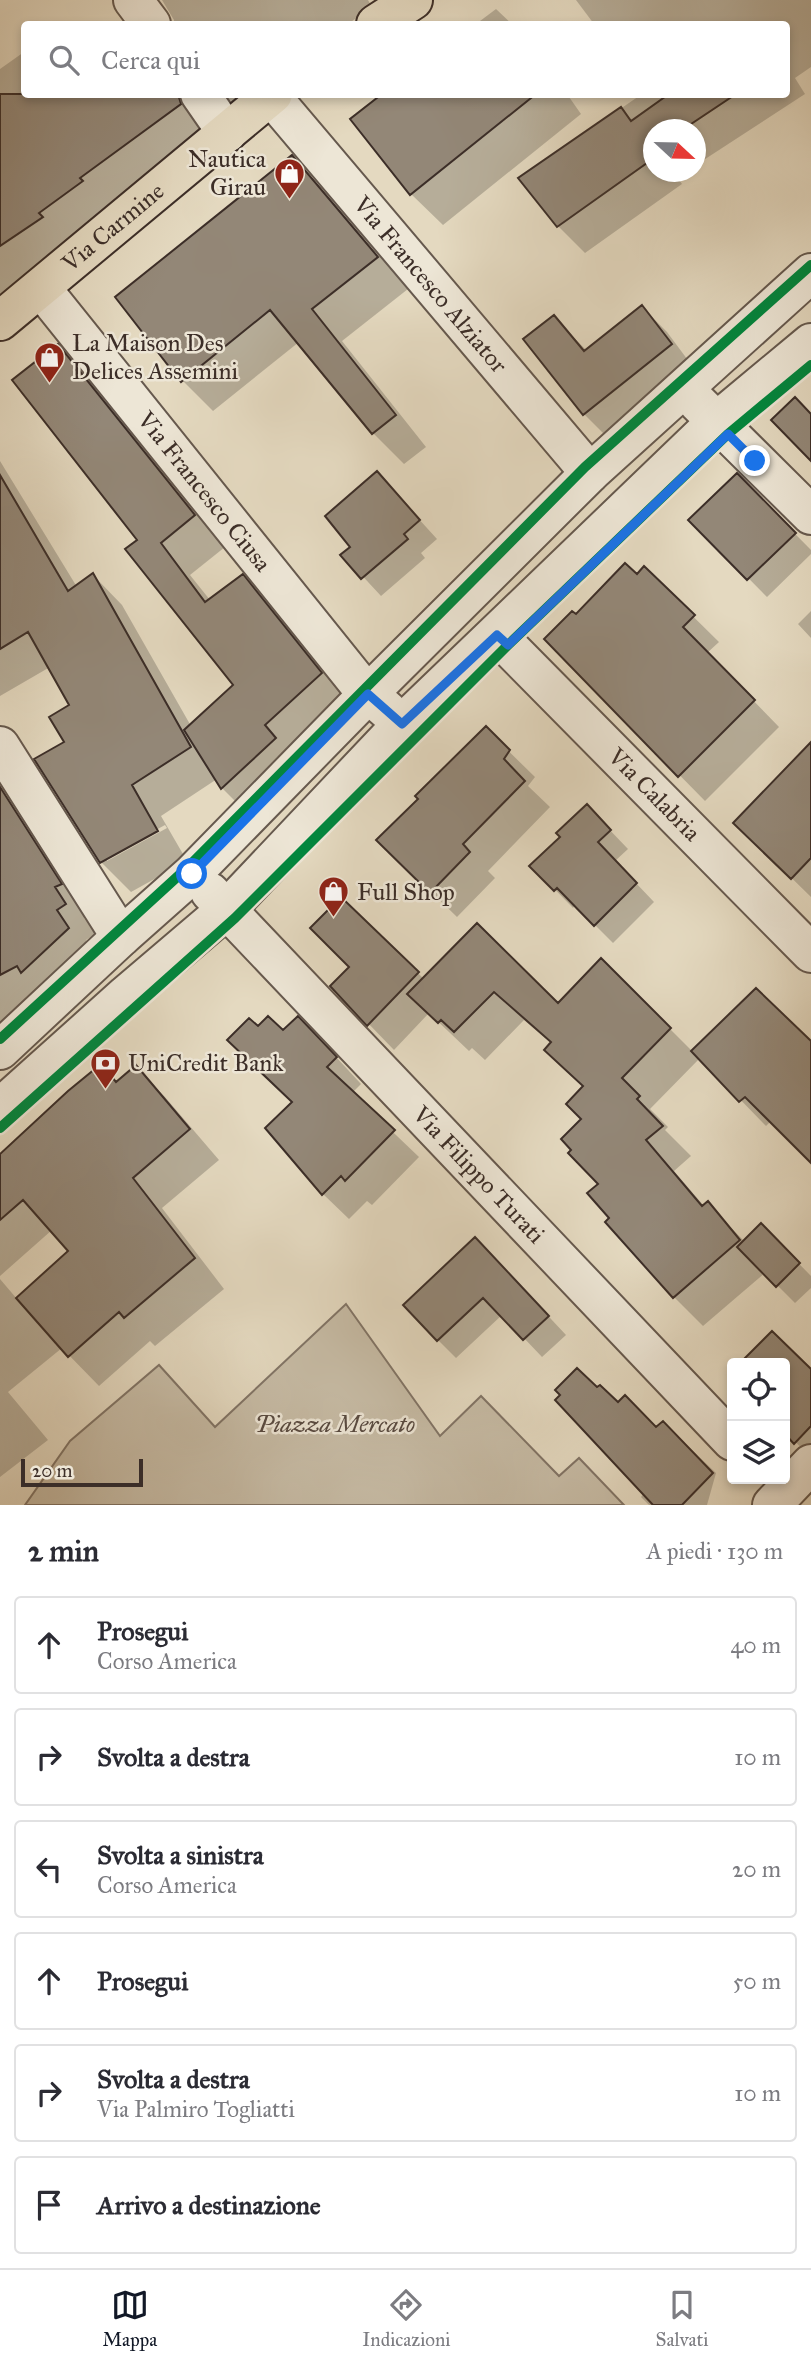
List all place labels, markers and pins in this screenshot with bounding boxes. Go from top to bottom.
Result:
place label: Nautica Girau [188,144,267,202]
shop icon: Nautica Girau [272,156,306,200]
place label: La Maison Des Delices Assemini [72,328,238,386]
shop icon: La Maison Des Delices Assemini [32,340,66,384]
shop icon: Full Shop [317,875,351,919]
place label: Full Shop [357,877,455,907]
bank icon: UniCredit Bank [88,1046,122,1090]
place label: UniCredit Bank [128,1048,284,1078]

